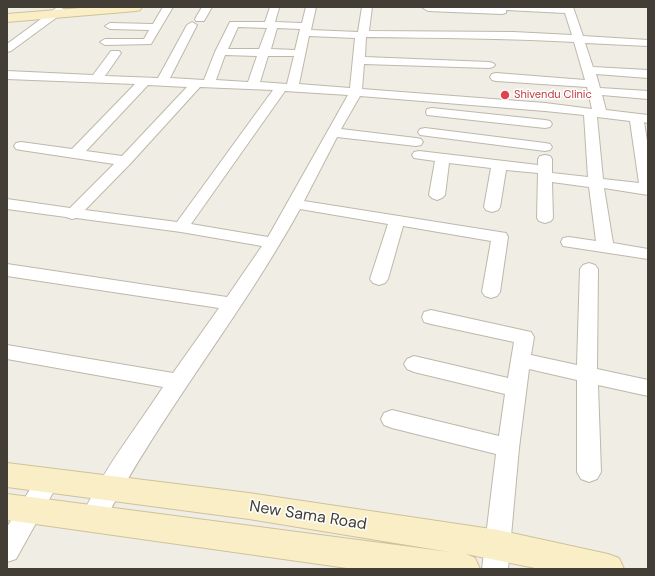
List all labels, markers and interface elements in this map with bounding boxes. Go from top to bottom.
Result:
place label: Shivendu Clinic [514,88,592,102]
marker: Shivendu Clinic [499,89,511,101]
street label: New Sama Road [248,497,368,535]

